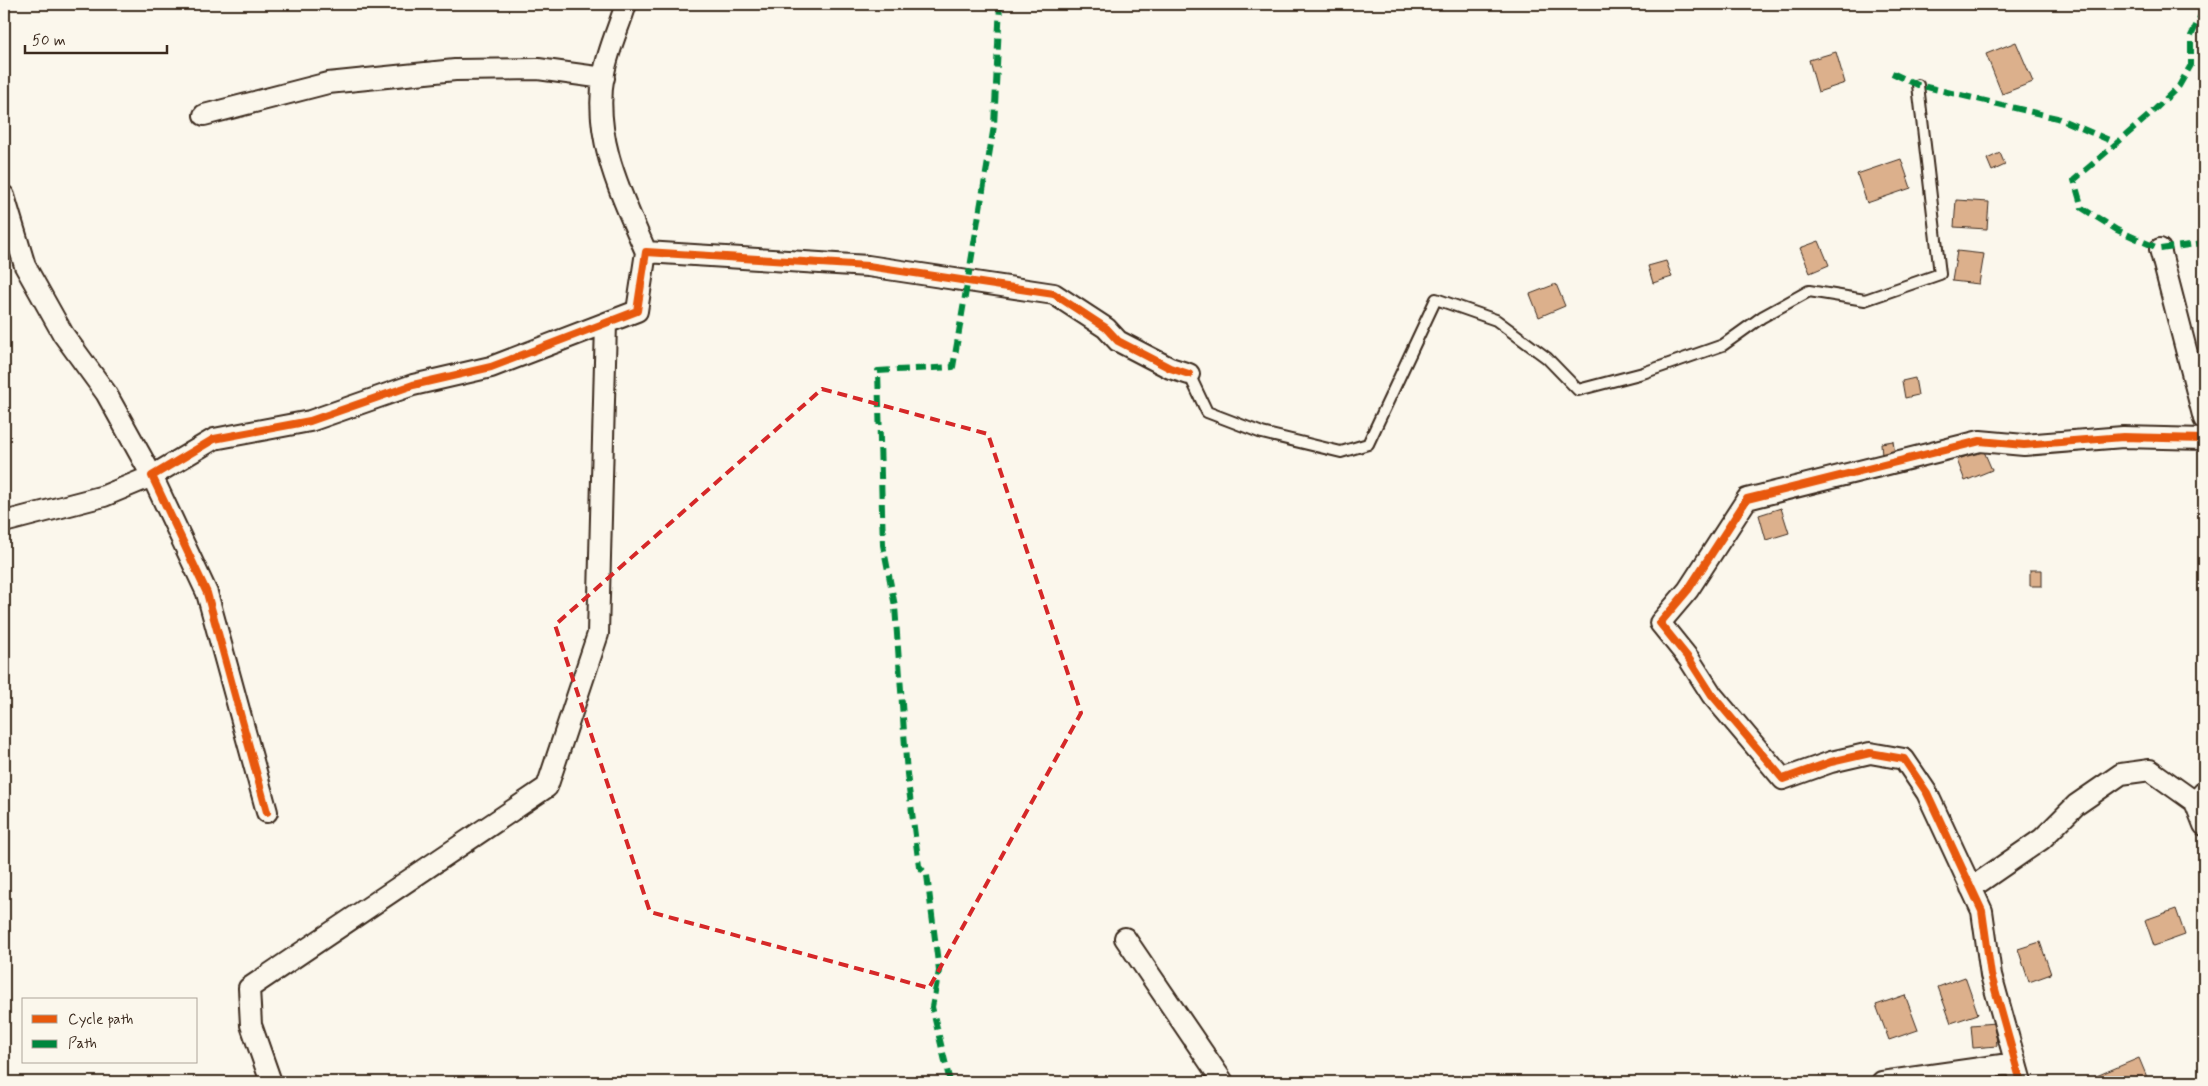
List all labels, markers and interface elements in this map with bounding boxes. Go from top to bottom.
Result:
scale bar [25,22,168,54]
text: 50 m [32,31,66,51]
legend [22,998,198,1064]
text: Cycle path [68,1010,133,1030]
text: Path [68,1034,97,1054]

